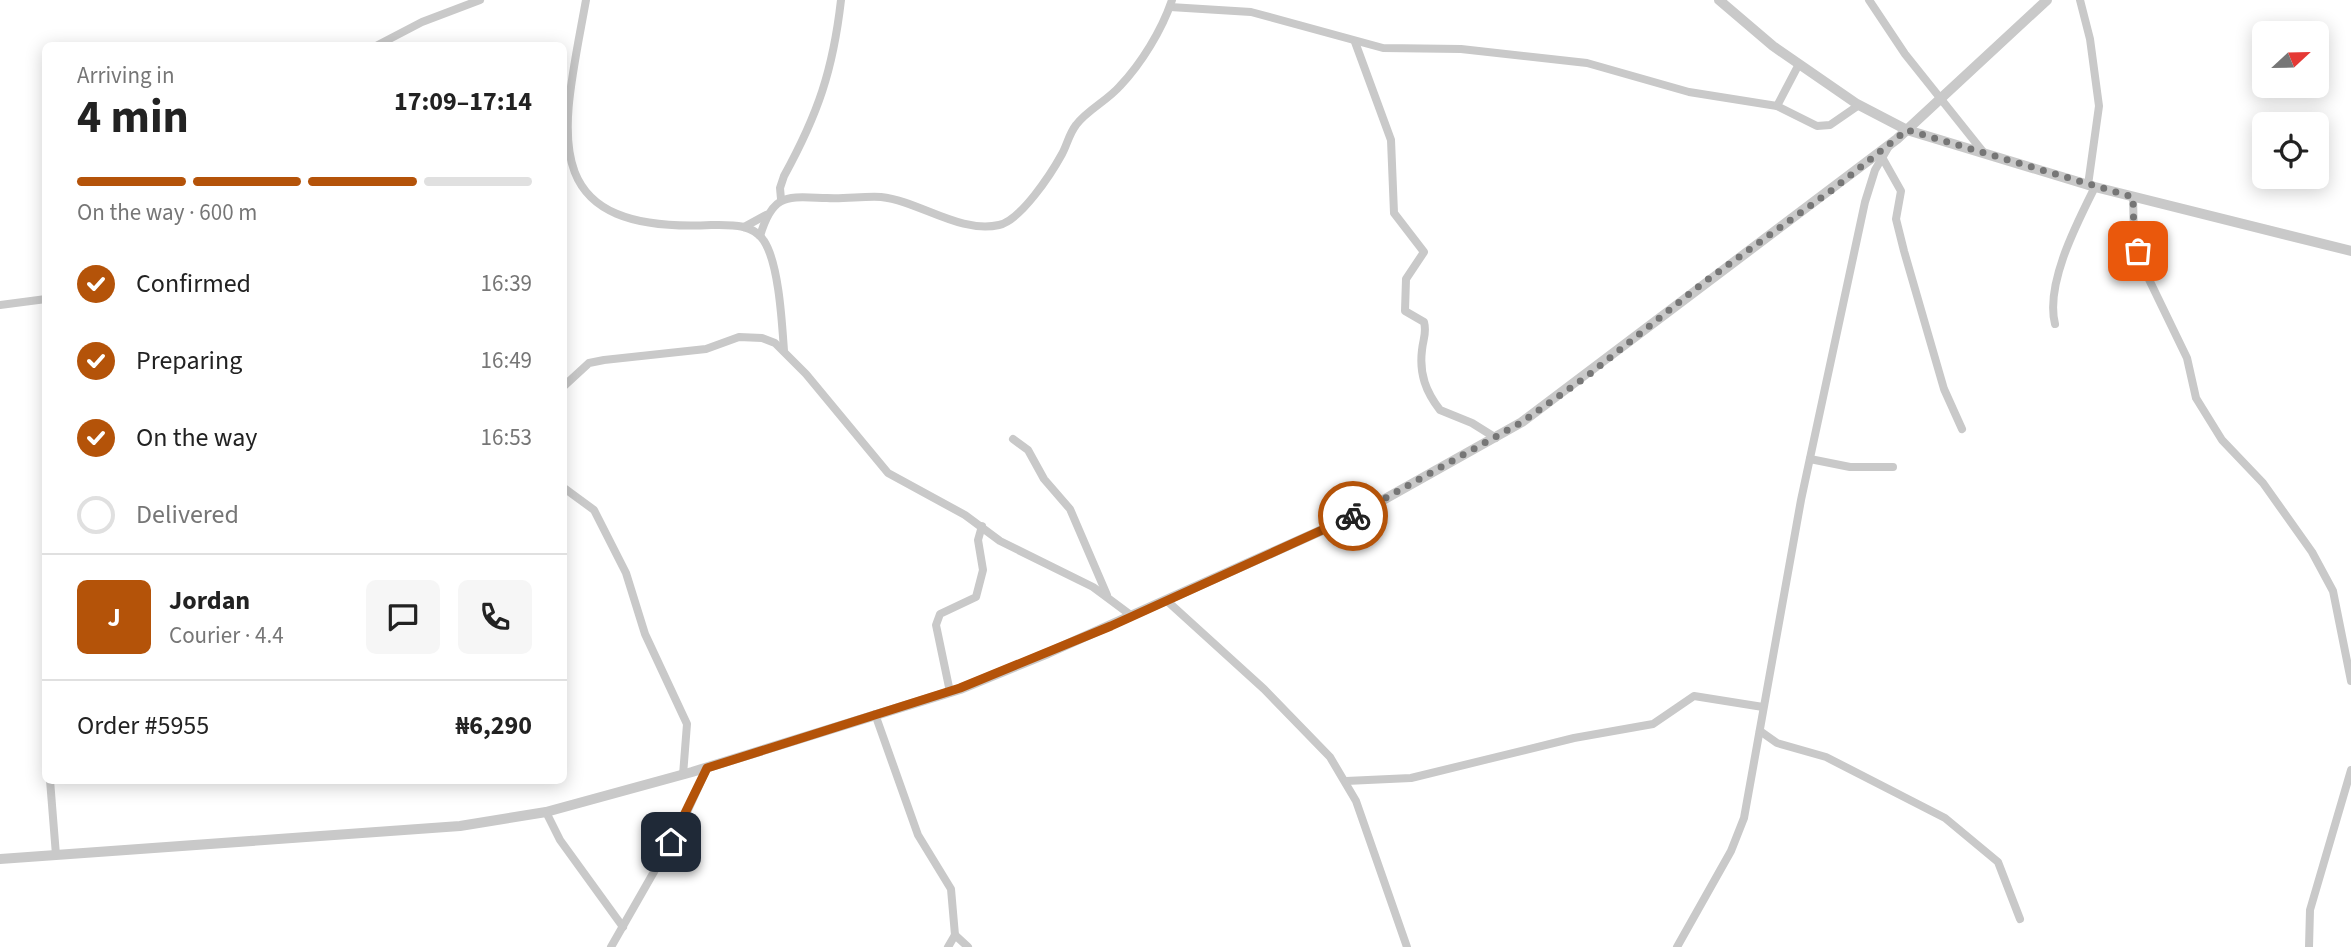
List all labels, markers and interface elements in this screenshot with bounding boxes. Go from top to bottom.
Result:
north arrow [2252,21,2329,98]
map controls [2252,21,2329,189]
text: Arriving in [77,59,175,92]
text: 17:09–17:14 [394,83,532,120]
text: 4 min [77,85,189,150]
button: locate [2252,112,2329,189]
text: On the way · 600 m [77,196,257,229]
pin [2108,221,2168,281]
icon: bag [2119,232,2157,270]
icon: check [77,265,115,303]
text: Confirmed [136,265,251,302]
text: 16:39 [481,267,532,300]
icon: check [77,342,115,380]
text: Preparing [136,342,242,379]
text: 16:49 [481,344,532,377]
icon: check [77,419,115,457]
text: On the way [136,419,257,456]
text: 16:53 [481,421,532,454]
courier [1318,481,1388,551]
text: Delivered [136,496,239,533]
icon: bike [1334,497,1372,535]
button: chat [366,580,440,654]
button: phone [458,580,532,654]
text: Jordan [169,582,250,619]
text: J [107,599,121,636]
text: Courier · 4.4 [169,619,284,652]
text: Order #5955 [77,707,209,744]
text: ₦6,290 [456,707,532,744]
pin [641,812,701,872]
icon: home [652,823,690,861]

